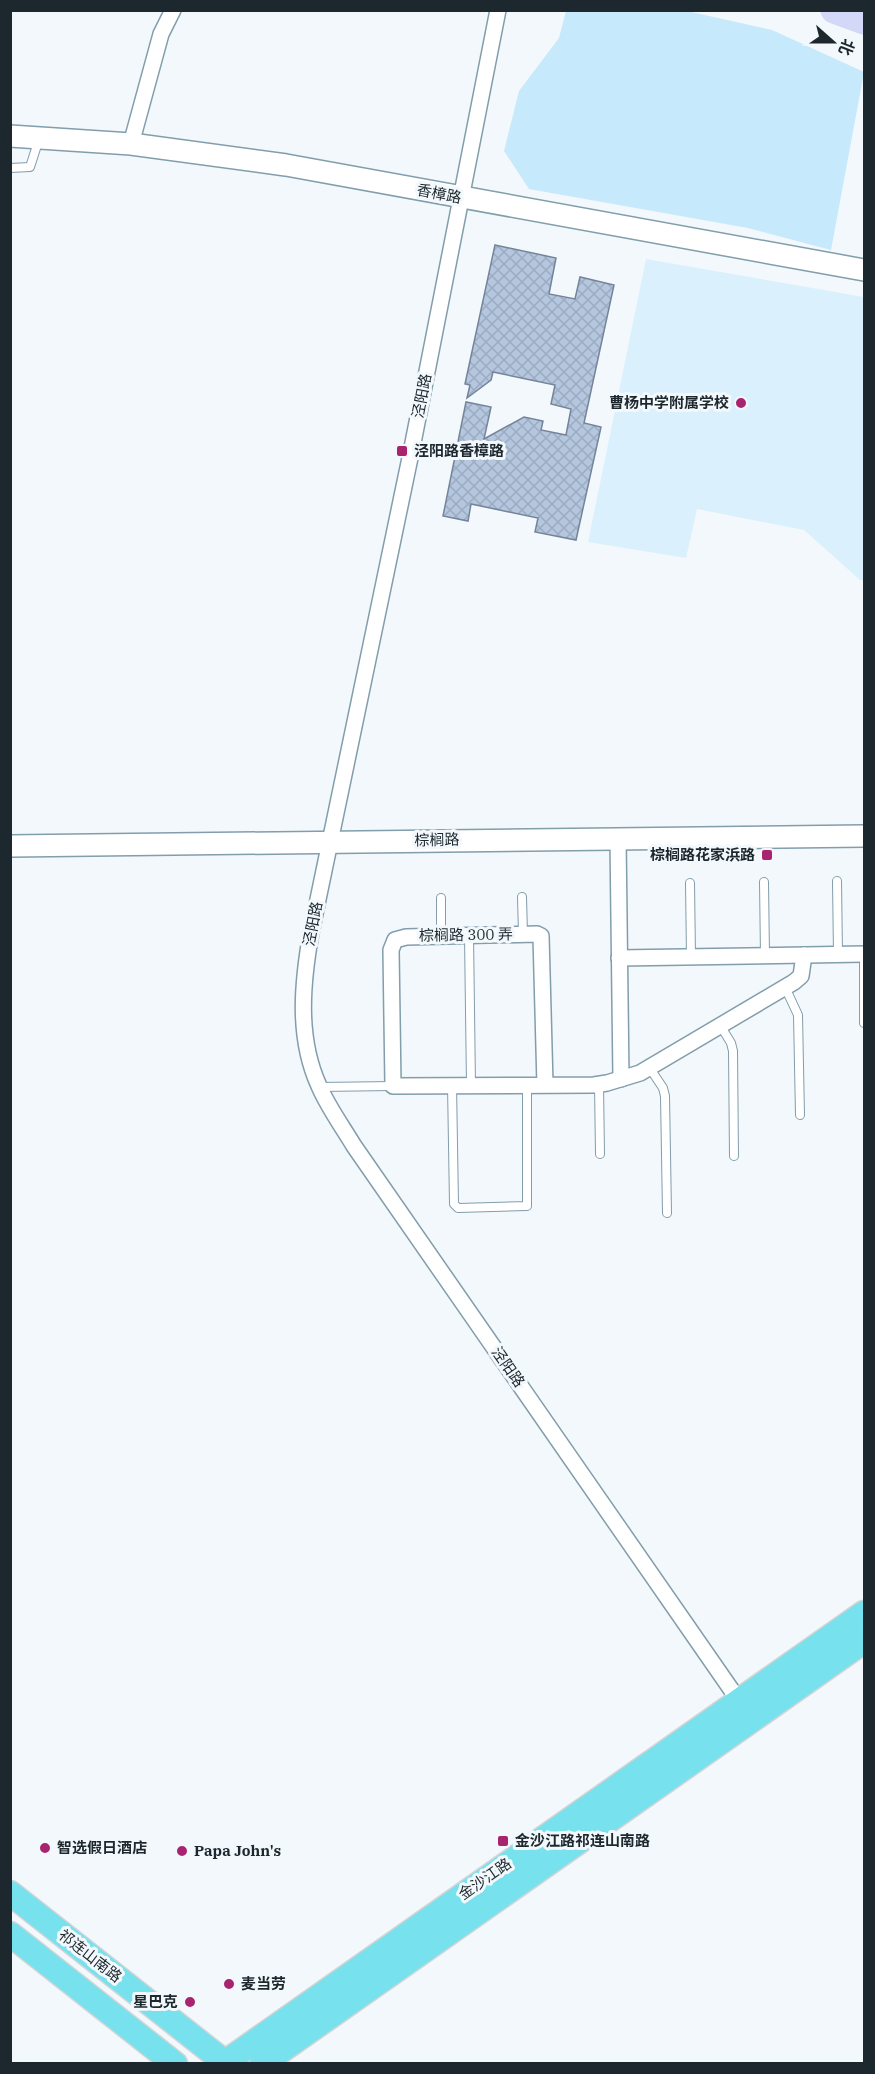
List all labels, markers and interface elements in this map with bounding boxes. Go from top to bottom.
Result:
north arrow [803,12,863,72]
text: 北 [835,36,859,58]
street label: 香樟路 [415,180,463,207]
street label: 泾阳路 [408,372,435,420]
place label: 曹杨中学附属学校 [609,393,729,412]
marker: 曹杨中学附属学校 [734,396,748,410]
place label: 泾阳路香樟路 [414,441,504,460]
marker: 泾阳路香樟路 [395,444,409,458]
street label: 棕榈路 [414,830,460,849]
place label: 棕榈路花家浜路 [650,845,755,864]
marker: 棕榈路花家浜路 [760,848,774,862]
street label: 泾阳路 [299,900,326,948]
street label: 棕榈路 300 弄 [419,924,513,945]
street label: 泾阳路 [488,1343,529,1391]
place label: 金沙江路祁连山南路 [515,1831,650,1850]
marker: 金沙江路祁连山南路 [496,1834,510,1848]
place label: 智选假日酒店 [57,1838,147,1857]
marker: 智选假日酒店 [38,1841,52,1855]
place label: Papa John's [194,1841,281,1860]
marker: Papa John's [175,1844,189,1858]
street label: 金沙江路 [455,1854,515,1904]
street label: 祁连山南路 [55,1925,126,1986]
place label: 麦当劳 [241,1974,286,1993]
marker: 麦当劳 [222,1977,236,1991]
place label: 星巴克 [133,1992,178,2011]
marker: 星巴克 [183,1995,197,2009]

